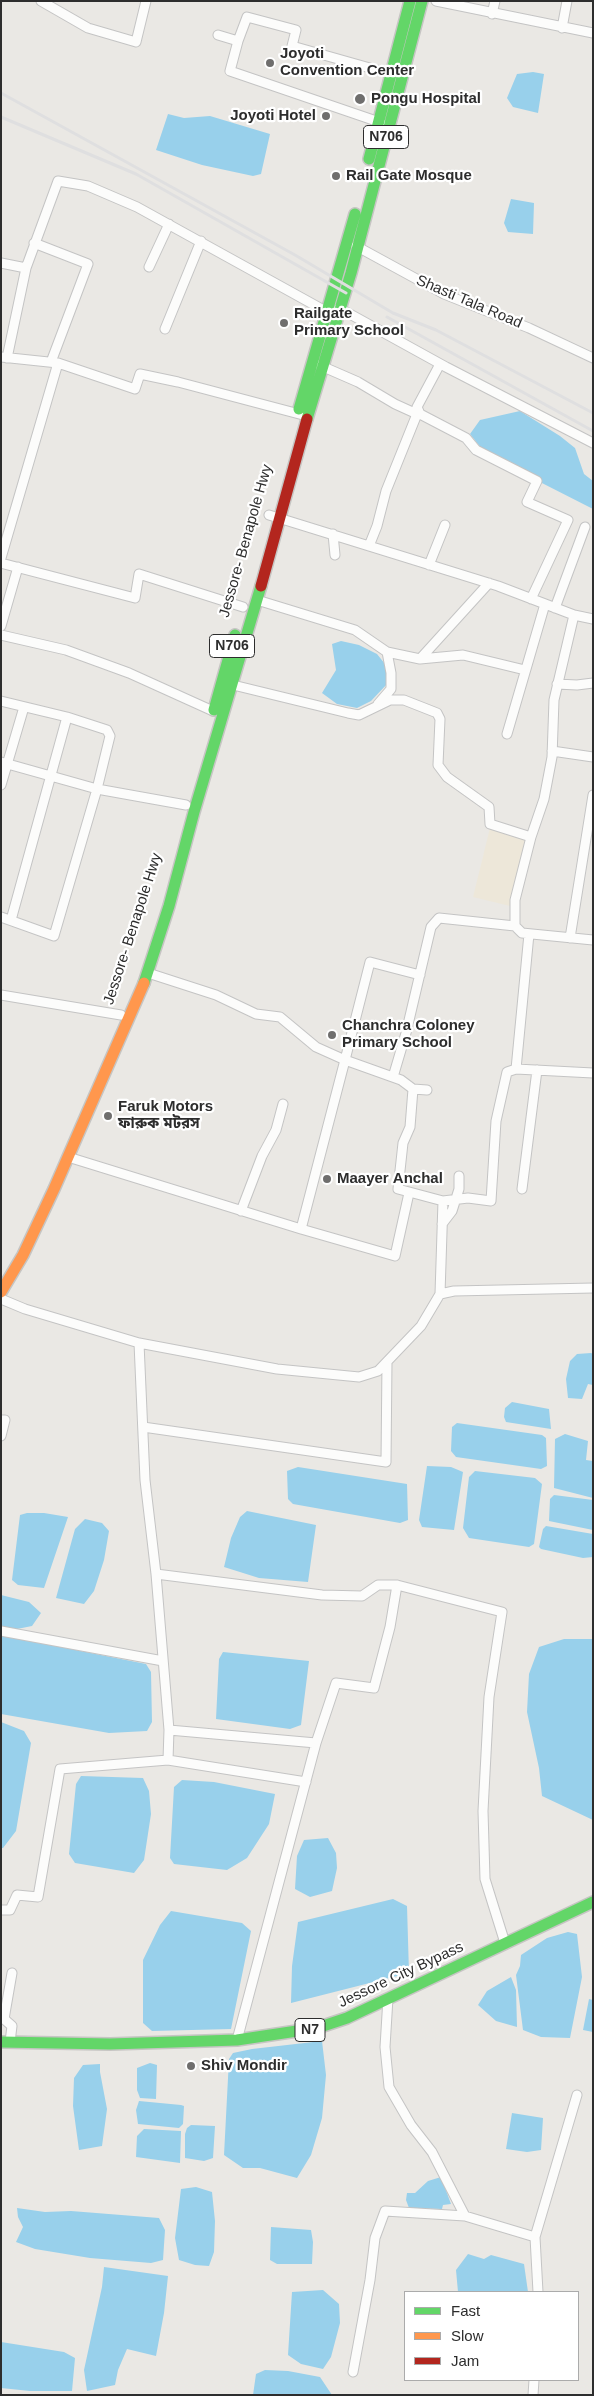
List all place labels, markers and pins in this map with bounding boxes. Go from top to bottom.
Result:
place label: Joyoti Convention Center [280,45,414,80]
marker: Joyoti Convention Center [264,57,276,69]
place label: Pongu Hospital [371,90,481,108]
marker: Pongu Hospital [353,92,367,106]
place label: Joyoti Hotel [230,107,316,125]
marker: Joyoti Hotel [320,110,332,122]
place label: Rail Gate Mosque [346,167,472,185]
marker: Rail Gate Mosque [330,170,342,182]
place label: Railgate Primary School [294,305,404,340]
marker: Railgate Primary School [278,317,290,329]
place label: Chanchra Coloney Primary School [342,1017,475,1052]
marker: Chanchra Coloney Primary School [326,1029,338,1041]
place label: Faruk Motors ফারুক মটরস [118,1098,213,1133]
marker: Faruk Motors ফারুক মটরস [102,1110,114,1122]
place label: Maayer Anchal [337,1170,443,1188]
marker: Maayer Anchal [321,1173,333,1185]
place label: Shiv Mondir [201,2057,287,2075]
marker: Shiv Mondir [185,2060,197,2072]

